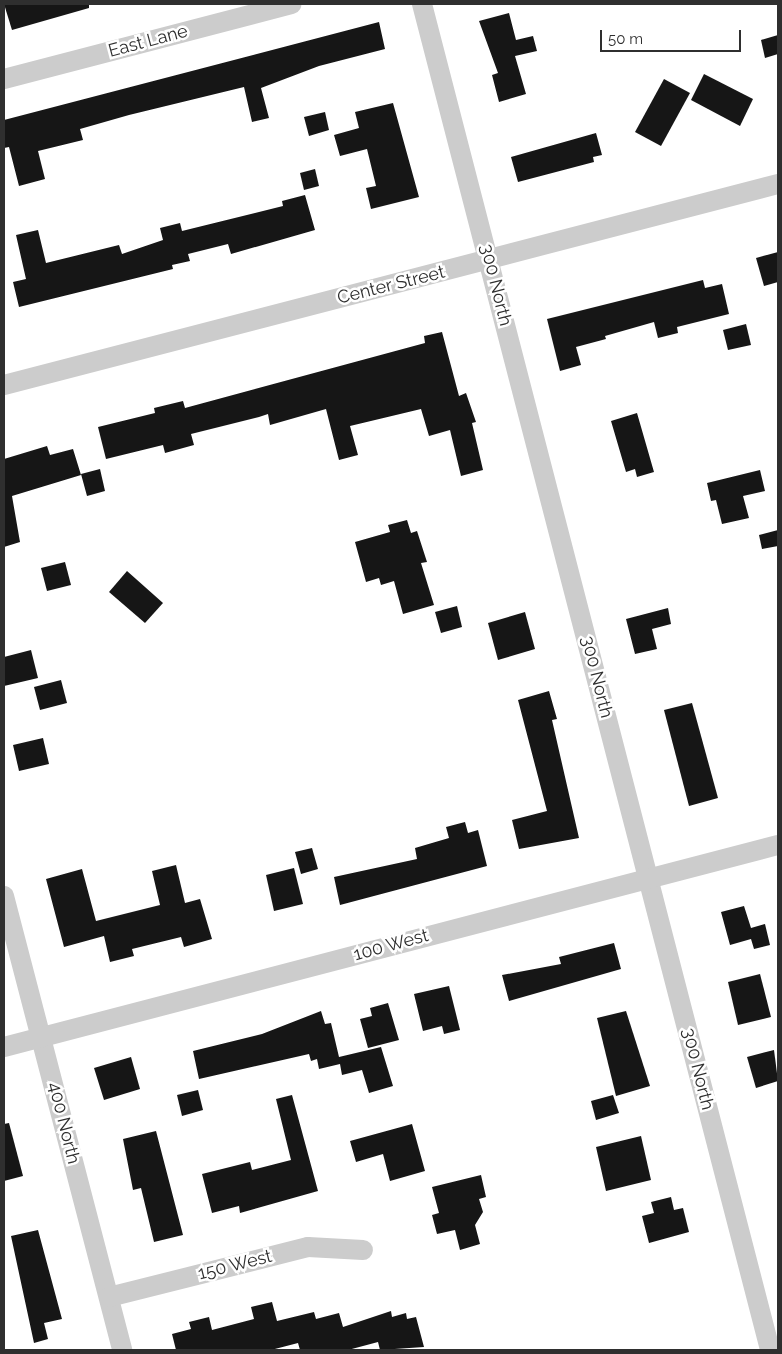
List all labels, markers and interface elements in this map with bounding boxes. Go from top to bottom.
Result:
street label: East Lane [106,20,190,62]
scale bar [602,20,743,52]
text: 50 m [608,30,643,48]
street label: 300 North [475,242,517,328]
street label: Center Street [335,261,447,309]
street label: 300 North [576,634,618,720]
street label: 100 West [351,925,431,965]
street label: 300 North [677,1026,719,1112]
street label: 400 North [43,1080,85,1166]
street label: 150 West [195,1245,275,1285]

